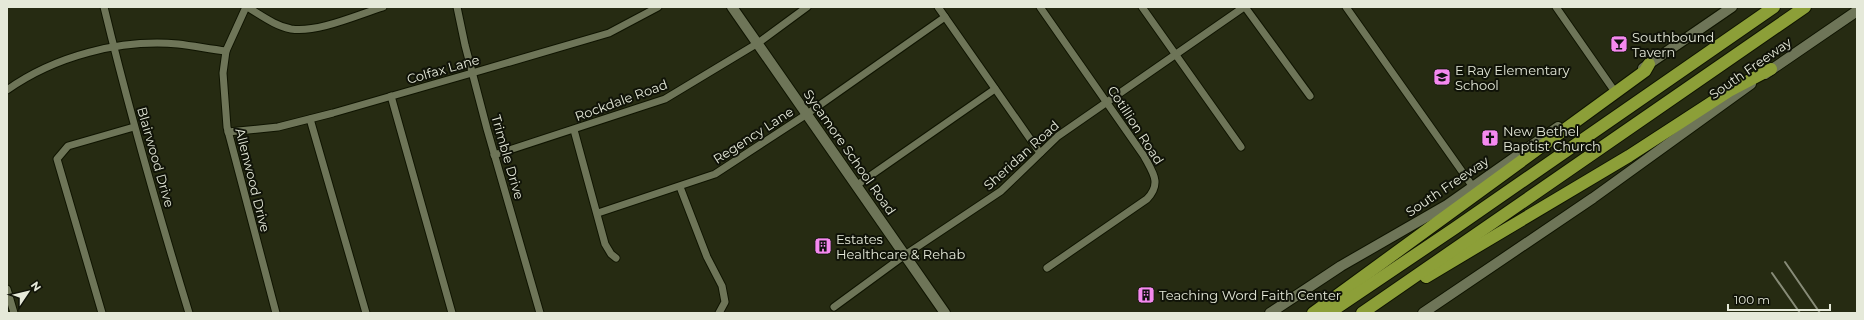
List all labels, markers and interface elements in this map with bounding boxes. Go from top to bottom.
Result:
place label: Southbound Tavern [1632,29,1714,60]
street label: South Freeway [1706,33,1795,102]
bar icon: Southbound Tavern [1609,34,1629,54]
street label: Colfax Lane [405,51,481,87]
place label: E Ray Elementary School [1455,62,1571,93]
school or university icon: E Ray Elementary School [1432,67,1452,87]
street label: Rockdale Road [572,76,670,124]
street label: Cotillion Road [1105,83,1167,167]
street label: Sycamore School Road [801,86,899,218]
street label: Regency Lane [710,103,796,167]
street label: Blairwood Drive [134,105,178,209]
street label: Trimble Drive [488,113,528,201]
street label: Sheridan Road [980,117,1062,193]
place label: New Bethel Baptist Church [1503,123,1601,154]
street label: Allenwood Drive [232,126,274,234]
church icon: New Bethel Baptist Church [1480,128,1500,148]
street label: South Freeway [1402,152,1492,220]
place label: Estates Healthcare & Rehab [836,231,965,262]
building icon: Estates Healthcare & Rehab [813,236,833,256]
north arrow [8,272,48,312]
text: N [28,279,44,294]
building icon: Teaching Word Faith Center [1136,285,1156,305]
scale bar [1728,286,1830,312]
place label: Teaching Word Faith Center [1159,287,1341,303]
text: 100 m [1734,292,1770,307]

